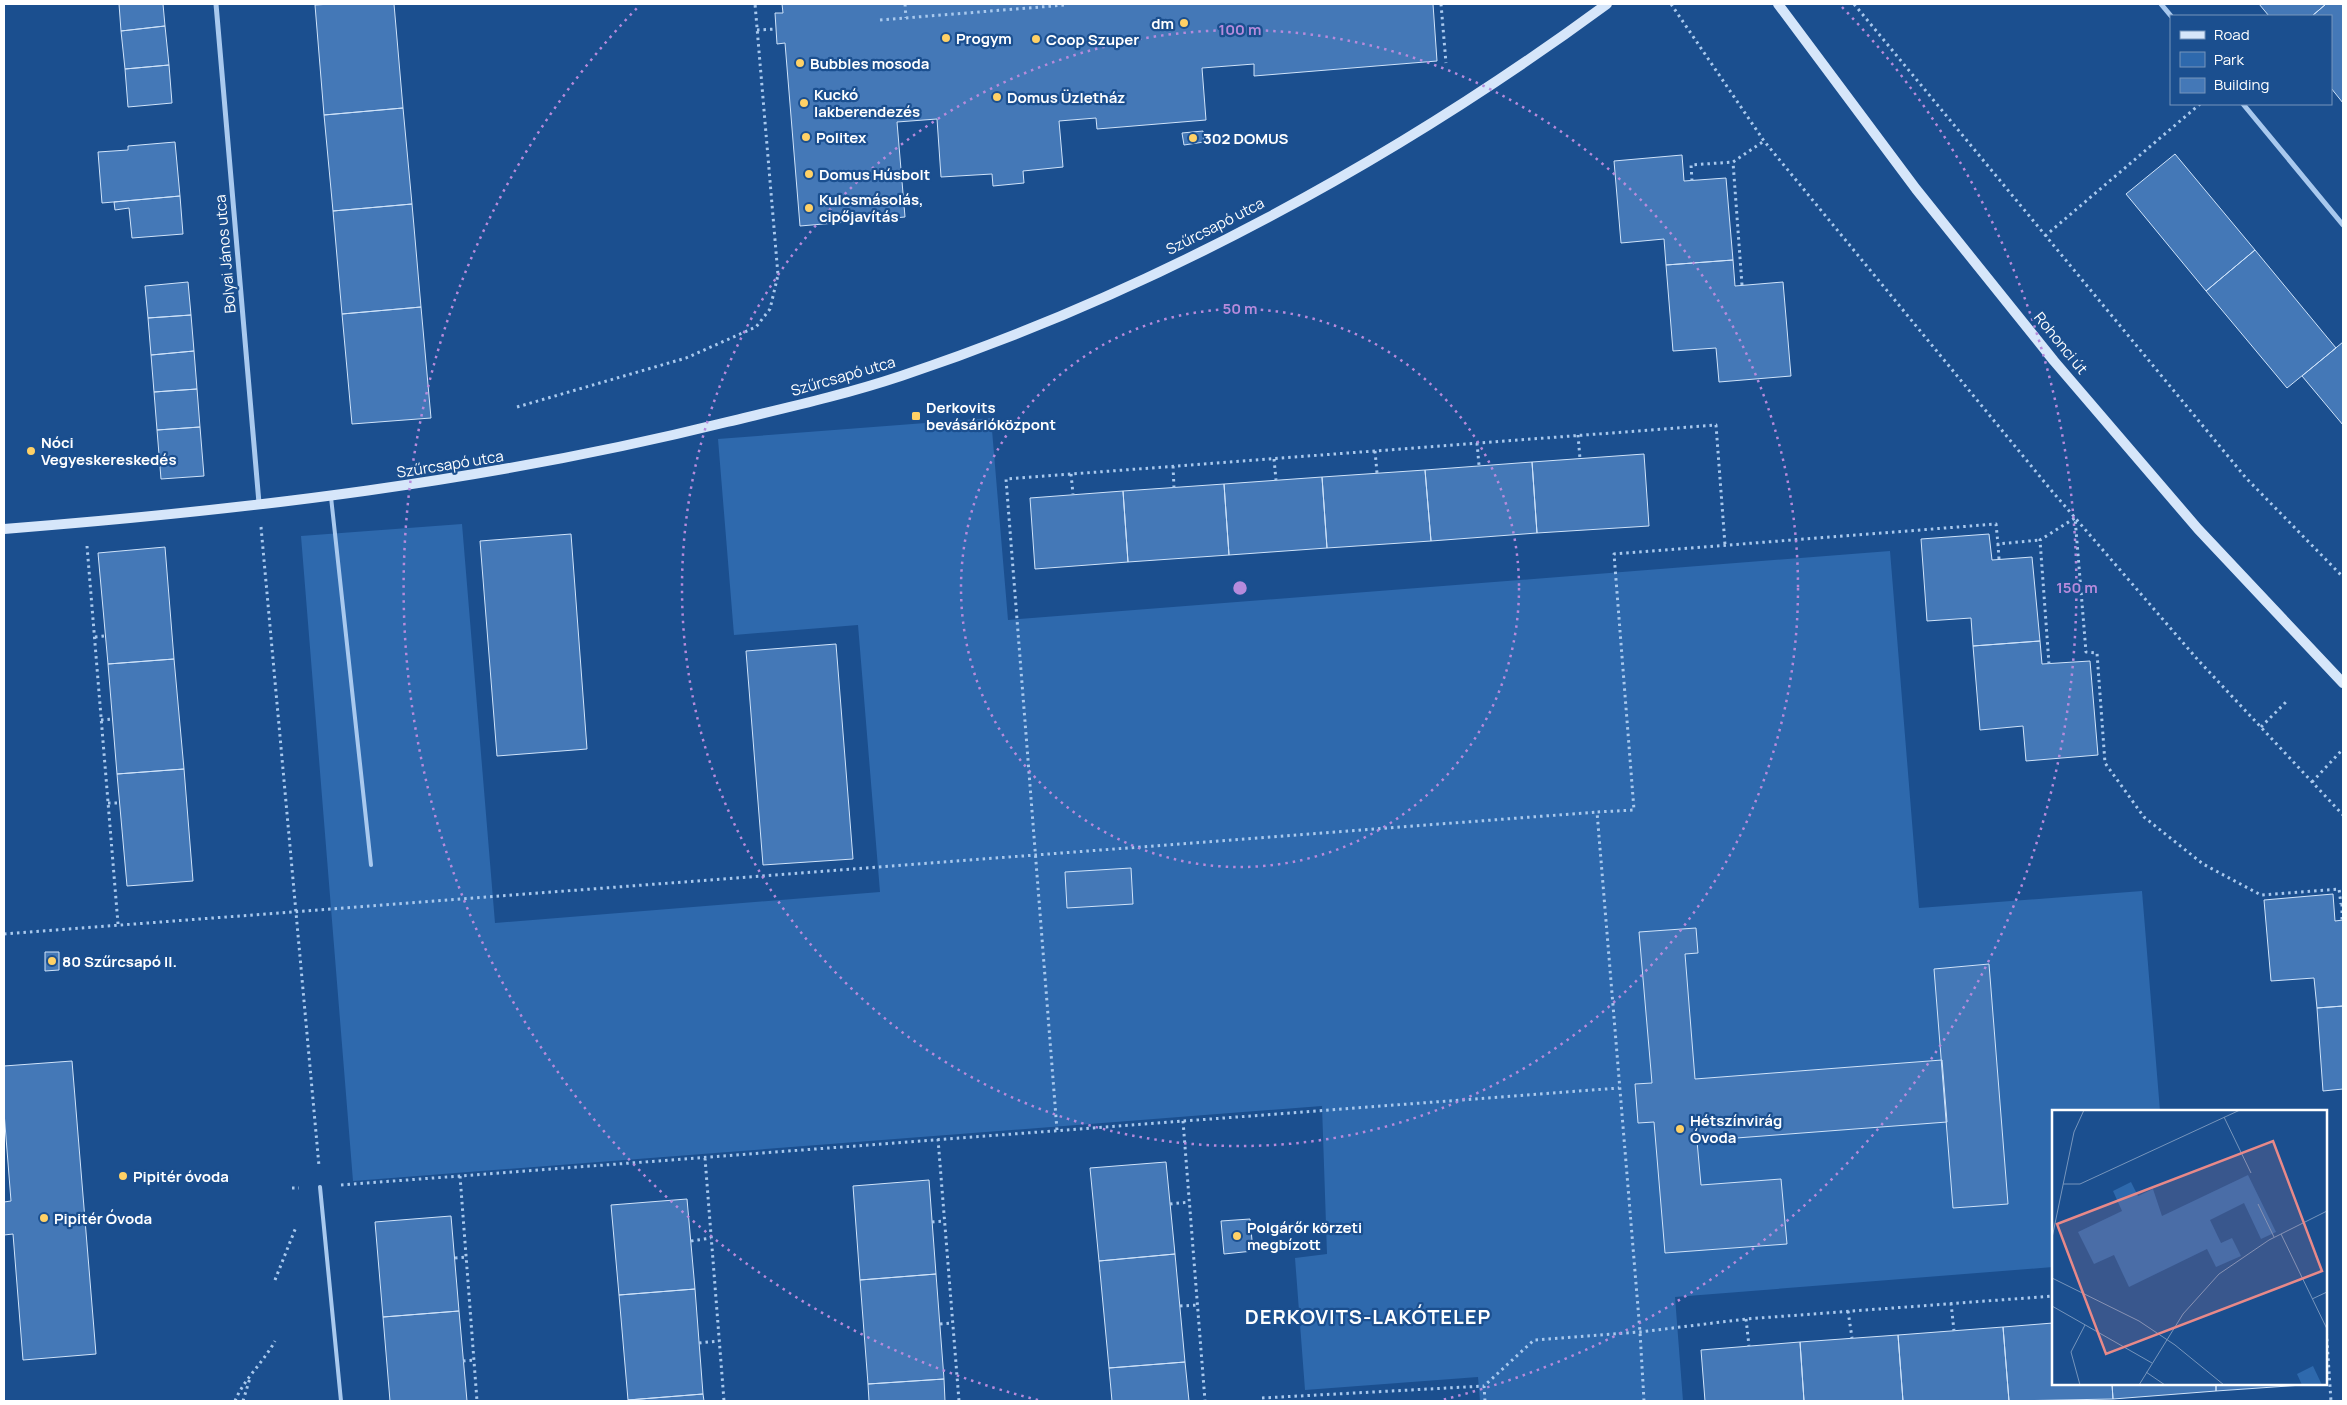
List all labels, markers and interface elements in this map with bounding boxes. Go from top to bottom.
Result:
place label: dm [1151,13,1174,34]
legend [2170,15,2332,105]
marker: dm [1178,17,1190,29]
text: 100 m [1219,19,1261,40]
text: Road [2214,24,2250,45]
place label: Progym [956,28,1012,49]
place label: Coop Szuper [1046,29,1139,50]
marker: Progym [940,32,952,44]
marker: Coop Szuper [1030,33,1042,45]
text: Park [2214,49,2244,70]
place label: Bubbles mosoda [810,53,929,74]
marker: Bubbles mosoda [794,57,806,69]
text: Building [2214,74,2269,95]
place label: Kuckó lakberendezés [814,84,920,122]
place label: Domus Üzletház [1007,87,1125,108]
marker: Domus Üzletház [991,91,1003,103]
marker: Kuckó lakberendezés [798,97,810,109]
place label: Politex [816,127,867,148]
place label: 302 DOMUS [1203,128,1288,149]
marker: Politex [800,131,812,143]
marker: 302 DOMUS [1187,132,1199,144]
place label: Domus Húsbolt [819,164,930,185]
marker: Domus Húsbolt [803,168,815,180]
place label: Kulcsmásolás, cipőjavítás [819,189,924,227]
street label: Szűrcsapó utca [1162,192,1268,260]
street label: Bolyai János utca [209,194,241,314]
marker: Kulcsmásolás, cipőjavítás [803,202,815,214]
text: 50 m [1222,298,1258,319]
street label: Rohonci út [2029,307,2093,379]
street label: Szűrcsapó utca [788,351,898,401]
place label: Derkovits bevásárlóközpont [926,397,1056,435]
marker: Derkovits bevásárlóközpont [910,410,922,422]
place label: Nóci Vegyeskereskedés [41,432,177,470]
marker: Nóci Vegyeskereskedés [25,445,37,457]
street label: Szűrcsapó utca [395,445,505,483]
text: 150 m [2056,577,2098,598]
centre of rings [1231,579,1249,597]
place label: 80 Szűrcsapó II. [62,951,177,972]
marker: 80 Szűrcsapó II. [46,955,58,967]
place label: Hétszínvirág Óvoda [1690,1110,1782,1148]
inset map [2052,1110,2327,1385]
marker: Hétszínvirág Óvoda [1674,1123,1686,1135]
place label: Pipitér óvoda [133,1166,229,1187]
marker: Pipitér óvoda [117,1170,129,1182]
place label: Pipitér Óvoda [54,1208,152,1229]
marker: Pipitér Óvoda [38,1212,50,1224]
place label: Polgárőr körzeti megbízott [1247,1217,1362,1255]
marker: Polgárőr körzeti megbízott [1231,1230,1243,1242]
district label: DERKOVITS-LAKÓTELEP [1245,1303,1491,1330]

